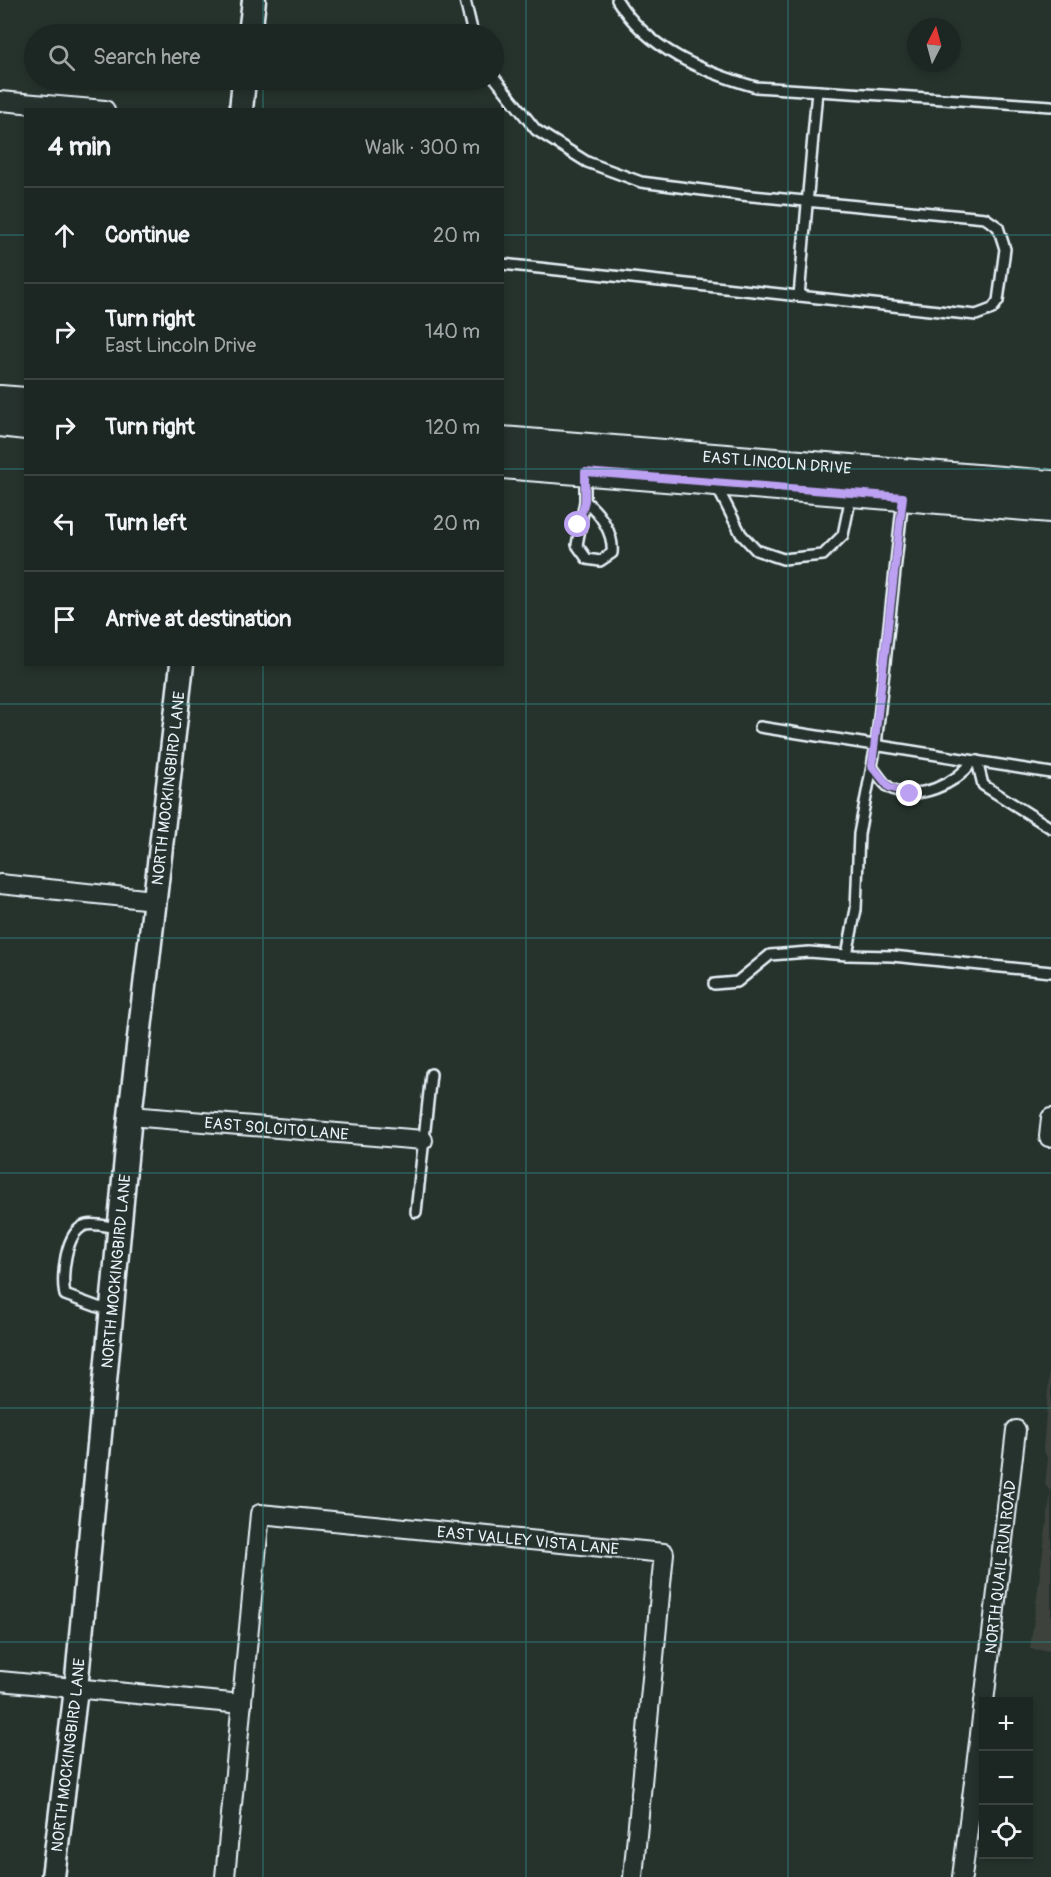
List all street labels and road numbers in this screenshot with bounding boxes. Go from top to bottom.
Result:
street label: EAST LINCOLN DRIVE [702,447,852,479]
street label: NORTH MOCKINGBIRD LANE [148,690,190,886]
street label: EAST SOLCITO LANE [204,1113,349,1145]
street label: NORTH MOCKINGBIRD LANE [97,1173,135,1369]
street label: NORTH QUAIL RUN ROAD [981,1479,1021,1655]
street label: EAST VALLEY VISTA LANE [436,1522,620,1560]
street label: NORTH MOCKINGBIRD LANE [47,1657,90,1853]

